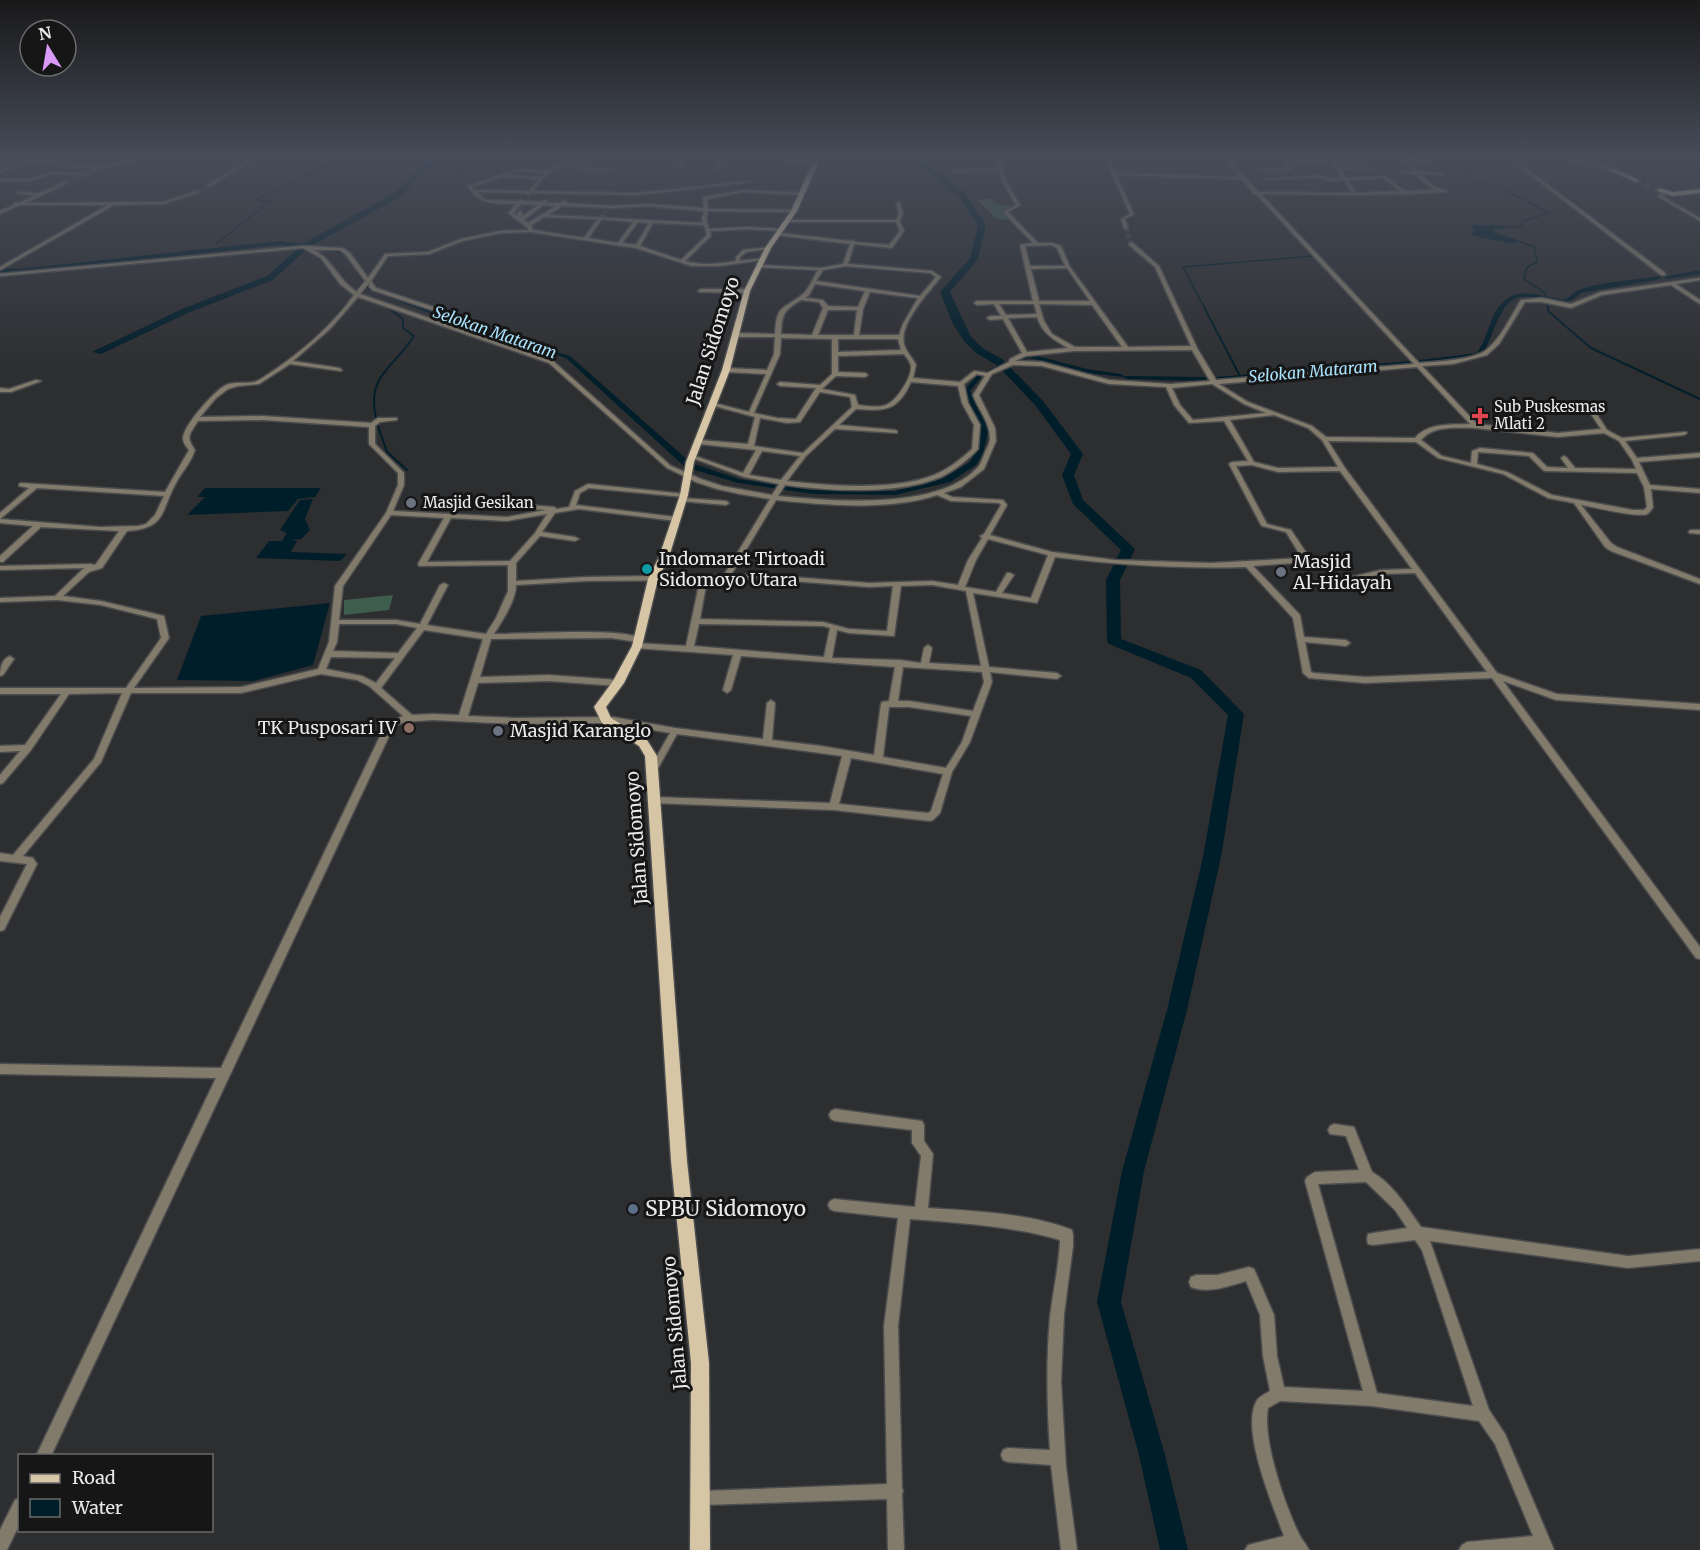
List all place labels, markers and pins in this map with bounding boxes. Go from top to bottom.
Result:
place label: Sub Puskesmas Mlati 2 [1494,397,1605,433]
marker: Sub Puskesmas Mlati 2 [1471,407,1489,425]
place label: Masjid Gesikan [423,493,534,512]
marker: Masjid Gesikan [404,496,418,510]
place label: Indomaret Tirtoadi Sidomoyo Utara [659,547,825,591]
place label: Masjid Al-Hidayah [1292,550,1392,594]
marker: Indomaret Tirtoadi Sidomoyo Utara [640,562,654,576]
marker: Masjid Al-Hidayah [1274,565,1288,579]
place label: TK Pusposari IV [258,716,398,739]
place label: Masjid Karanglo [510,719,651,742]
marker: TK Pusposari IV [402,721,416,735]
marker: Masjid Karanglo [491,724,505,738]
place label: SPBU Sidomoyo [645,1195,806,1222]
marker: SPBU Sidomoyo [626,1202,640,1216]

